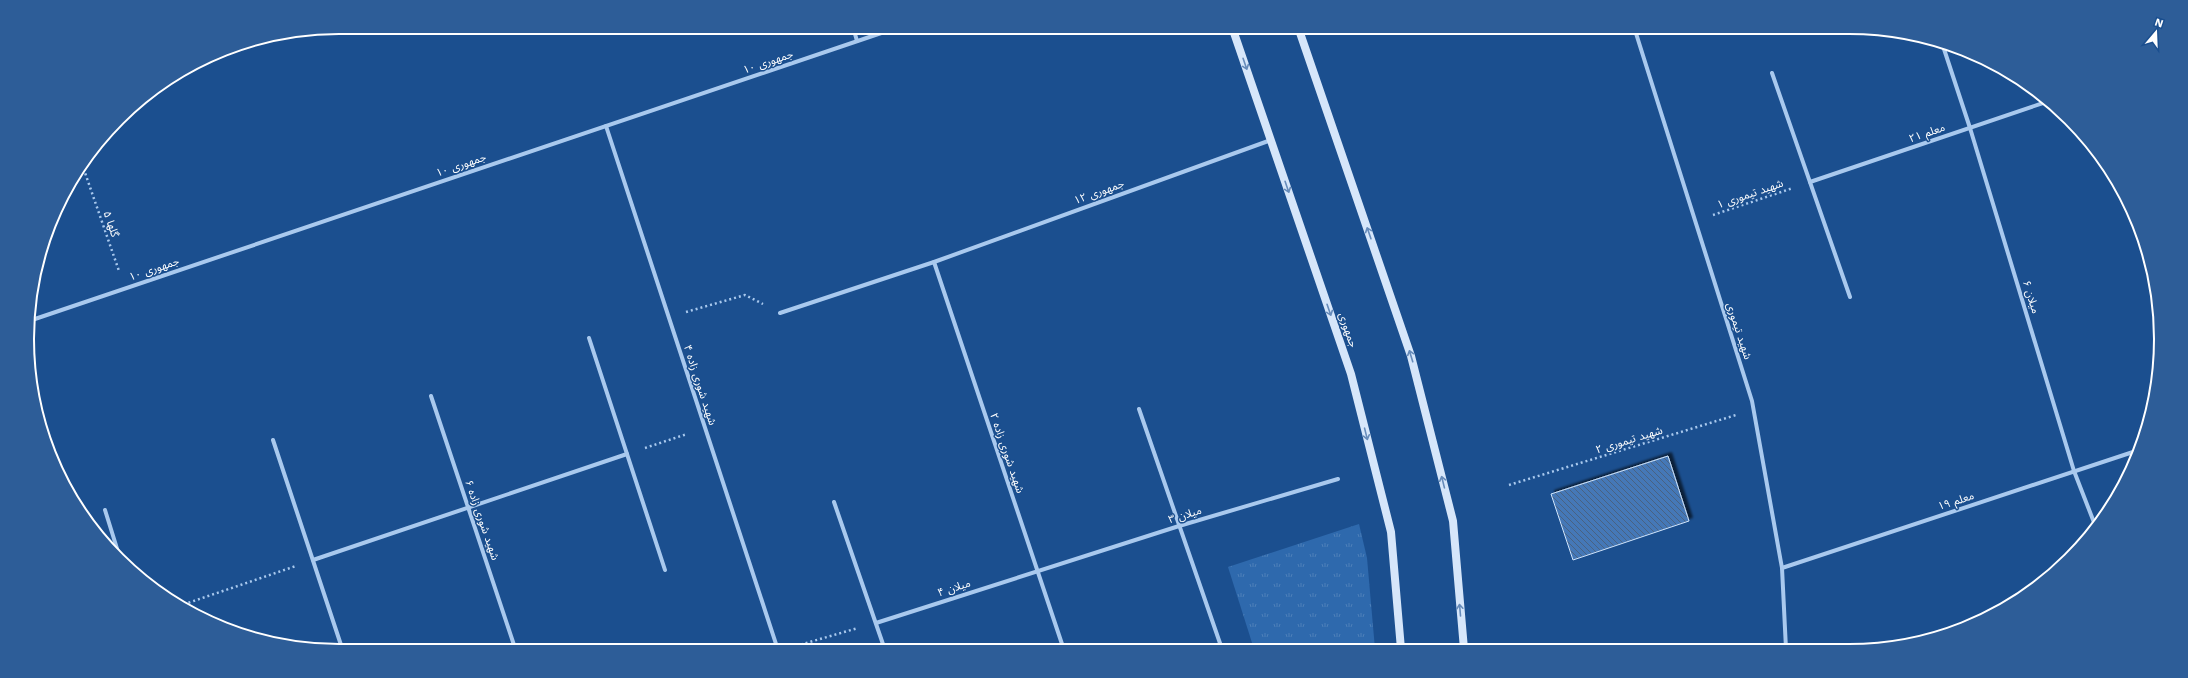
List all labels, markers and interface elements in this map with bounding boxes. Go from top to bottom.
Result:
north arrow [2136,12,2176,52]
text: N [2153,16,2165,30]
street label: جمهوری ۱۰ [741,47,795,77]
one-way arrow [1242,57,1249,70]
street label: معلم ۲۱ [1907,121,1948,147]
street label: جمهوری ۱۰ [434,150,488,180]
street label: شهید تیموری ۱ [1715,176,1785,211]
street label: جمهوری ۱۲ [1072,177,1126,207]
one-way arrow [1284,180,1291,193]
street label: گلها ۵ [101,209,122,239]
one-way arrow [1364,227,1372,239]
street label: جمهوری ۱۰ [127,254,181,284]
street label: میلان ۶ [2020,279,2042,315]
street label: شهید تیموری [1724,301,1754,362]
one-way arrow [1326,303,1333,316]
street label: جمهوری [1336,311,1360,350]
street label: شهید شوری زاده ۴ [681,343,719,427]
one-way arrow [1407,350,1414,363]
street label: شهید شوری زاده ۲ [987,411,1027,495]
street label: شهید تیموری ۲ [1594,424,1664,456]
one-way arrow [1363,428,1371,441]
one-way arrow [1439,476,1446,489]
street label: شهید شوری زاده ۶ [462,478,502,562]
street label: معلم ۱۹ [1936,489,1977,515]
street label: میلان ۳ [1167,504,1203,526]
street label: میلان ۴ [936,576,972,599]
one-way arrow [1457,604,1464,617]

